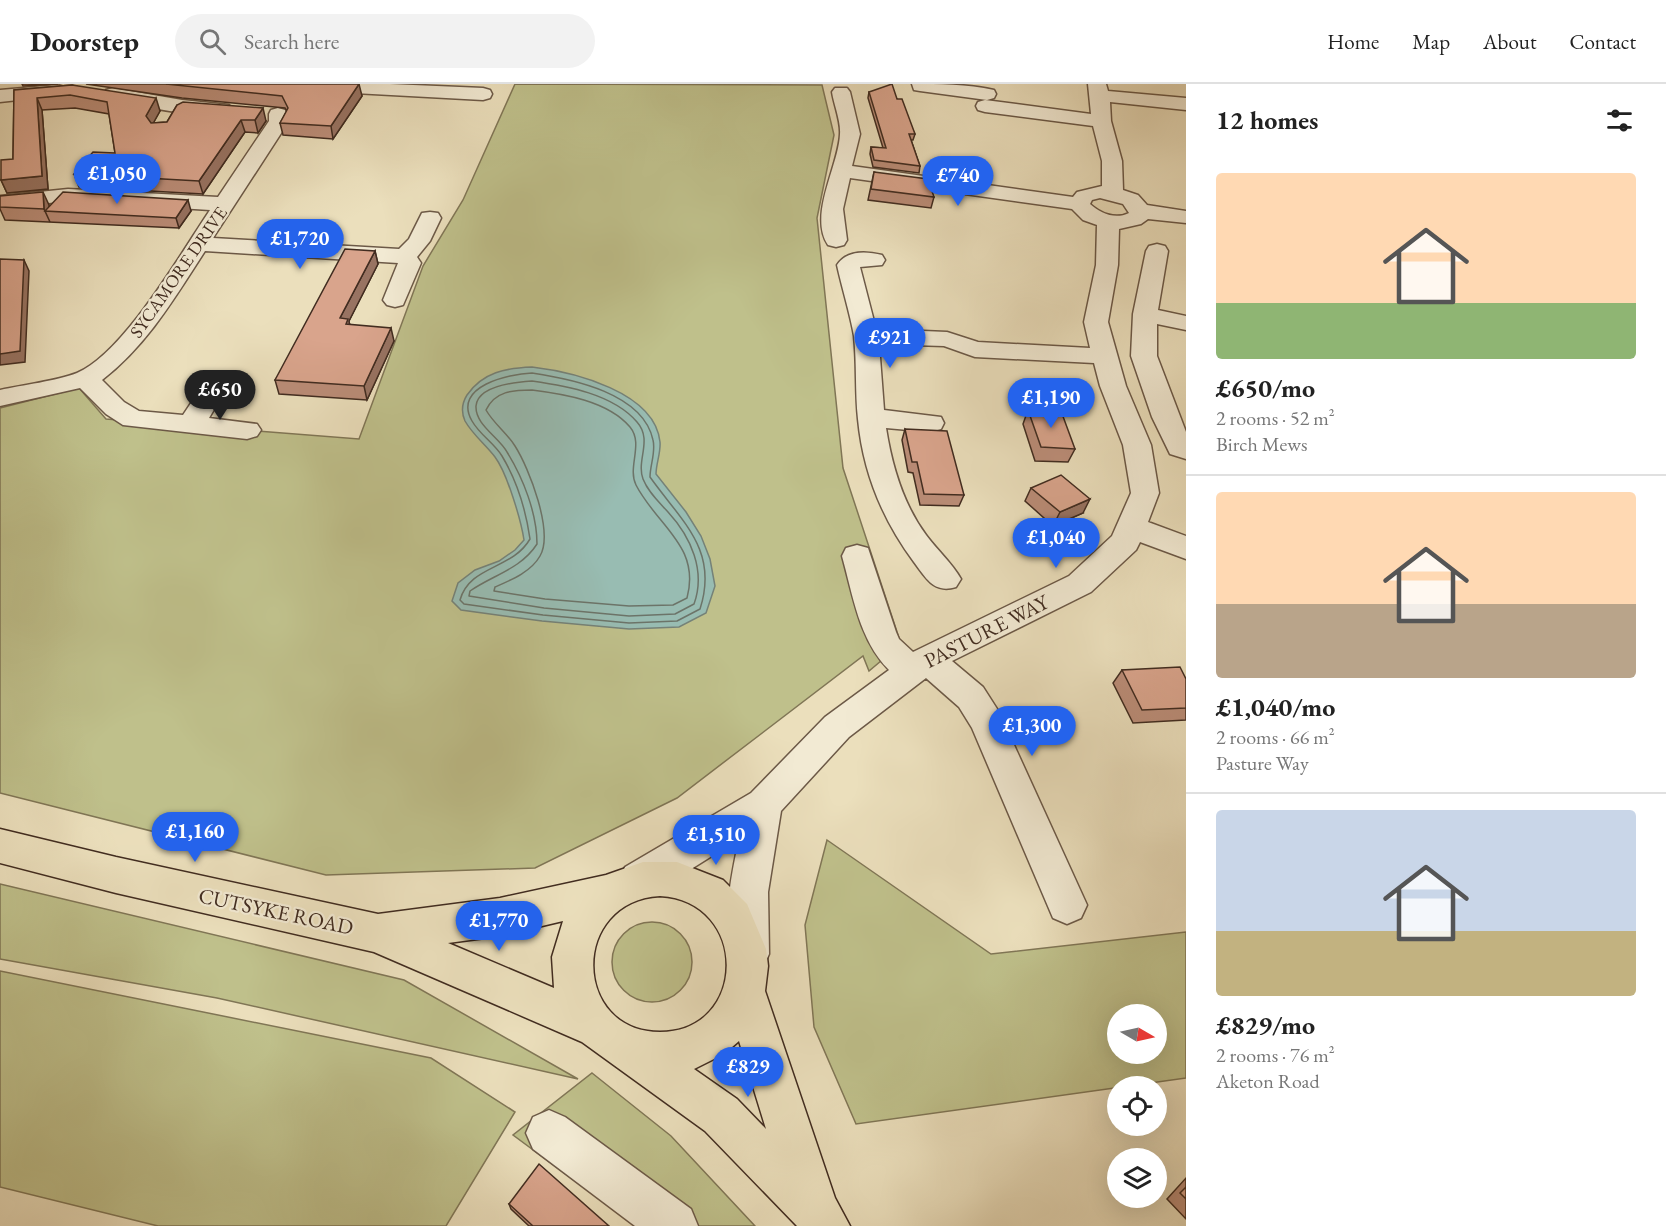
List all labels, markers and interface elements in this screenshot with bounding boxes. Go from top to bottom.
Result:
search box [175,14,595,68]
text: Doorstep [30,23,139,59]
icon: search [196,25,229,58]
text: Search here [244,27,339,56]
text: Home [1327,28,1379,55]
text: Map [1412,28,1450,55]
text: About [1483,28,1536,55]
text: Contact [1569,28,1636,55]
text: 12 homes [1216,103,1318,137]
icon: filters [1603,104,1636,137]
pin: £1,050 [68,154,166,205]
pin: £740 [922,156,994,207]
text: £1,050 [88,160,146,186]
text: £740 [936,162,980,188]
street label: SYCAMORE DRIVE [124,202,232,342]
icon: home [1372,212,1480,320]
pin: £1,720 [251,219,349,270]
text: £1,720 [271,225,329,251]
pin: £921 [854,318,926,369]
text: £921 [868,324,912,350]
pin: £650 [184,370,256,421]
text: £650/mo [1216,371,1315,405]
text: £650 [198,376,242,402]
pin: £1,190 [1002,378,1100,429]
text: £1,190 [1022,384,1080,410]
text: 2 rooms · 52 m² [1216,405,1335,431]
text: Birch Mews [1216,431,1307,457]
pin: £1,040 [1007,518,1105,569]
text: £1,040 [1027,524,1085,550]
icon: home [1372,531,1480,639]
street label: PASTURE WAY [919,587,1054,674]
text: £1,040/mo [1216,690,1335,724]
pin: £1,300 [983,706,1081,757]
text: £1,300 [1003,712,1061,738]
text: 2 rooms · 66 m² [1216,724,1335,750]
text: Pasture Way [1216,750,1309,776]
pin: £1,160 [146,812,244,863]
pin: £1,510 [667,815,765,866]
text: £1,160 [166,818,224,844]
text: £1,510 [687,821,745,847]
icon: home [1372,849,1480,957]
street label: CUTSYKE ROAD [196,881,356,941]
pin: £1,770 [450,901,548,952]
text: £1,770 [470,907,528,933]
north arrow [1107,1004,1167,1064]
map controls [1107,1004,1167,1208]
text: £829/mo [1216,1008,1315,1042]
text: 2 rooms · 76 m² [1216,1042,1335,1068]
pin: £829 [712,1047,784,1098]
text: £829 [726,1053,770,1079]
text: Aketon Road [1216,1068,1320,1094]
button: locate [1107,1076,1167,1136]
button: layers [1107,1148,1167,1208]

